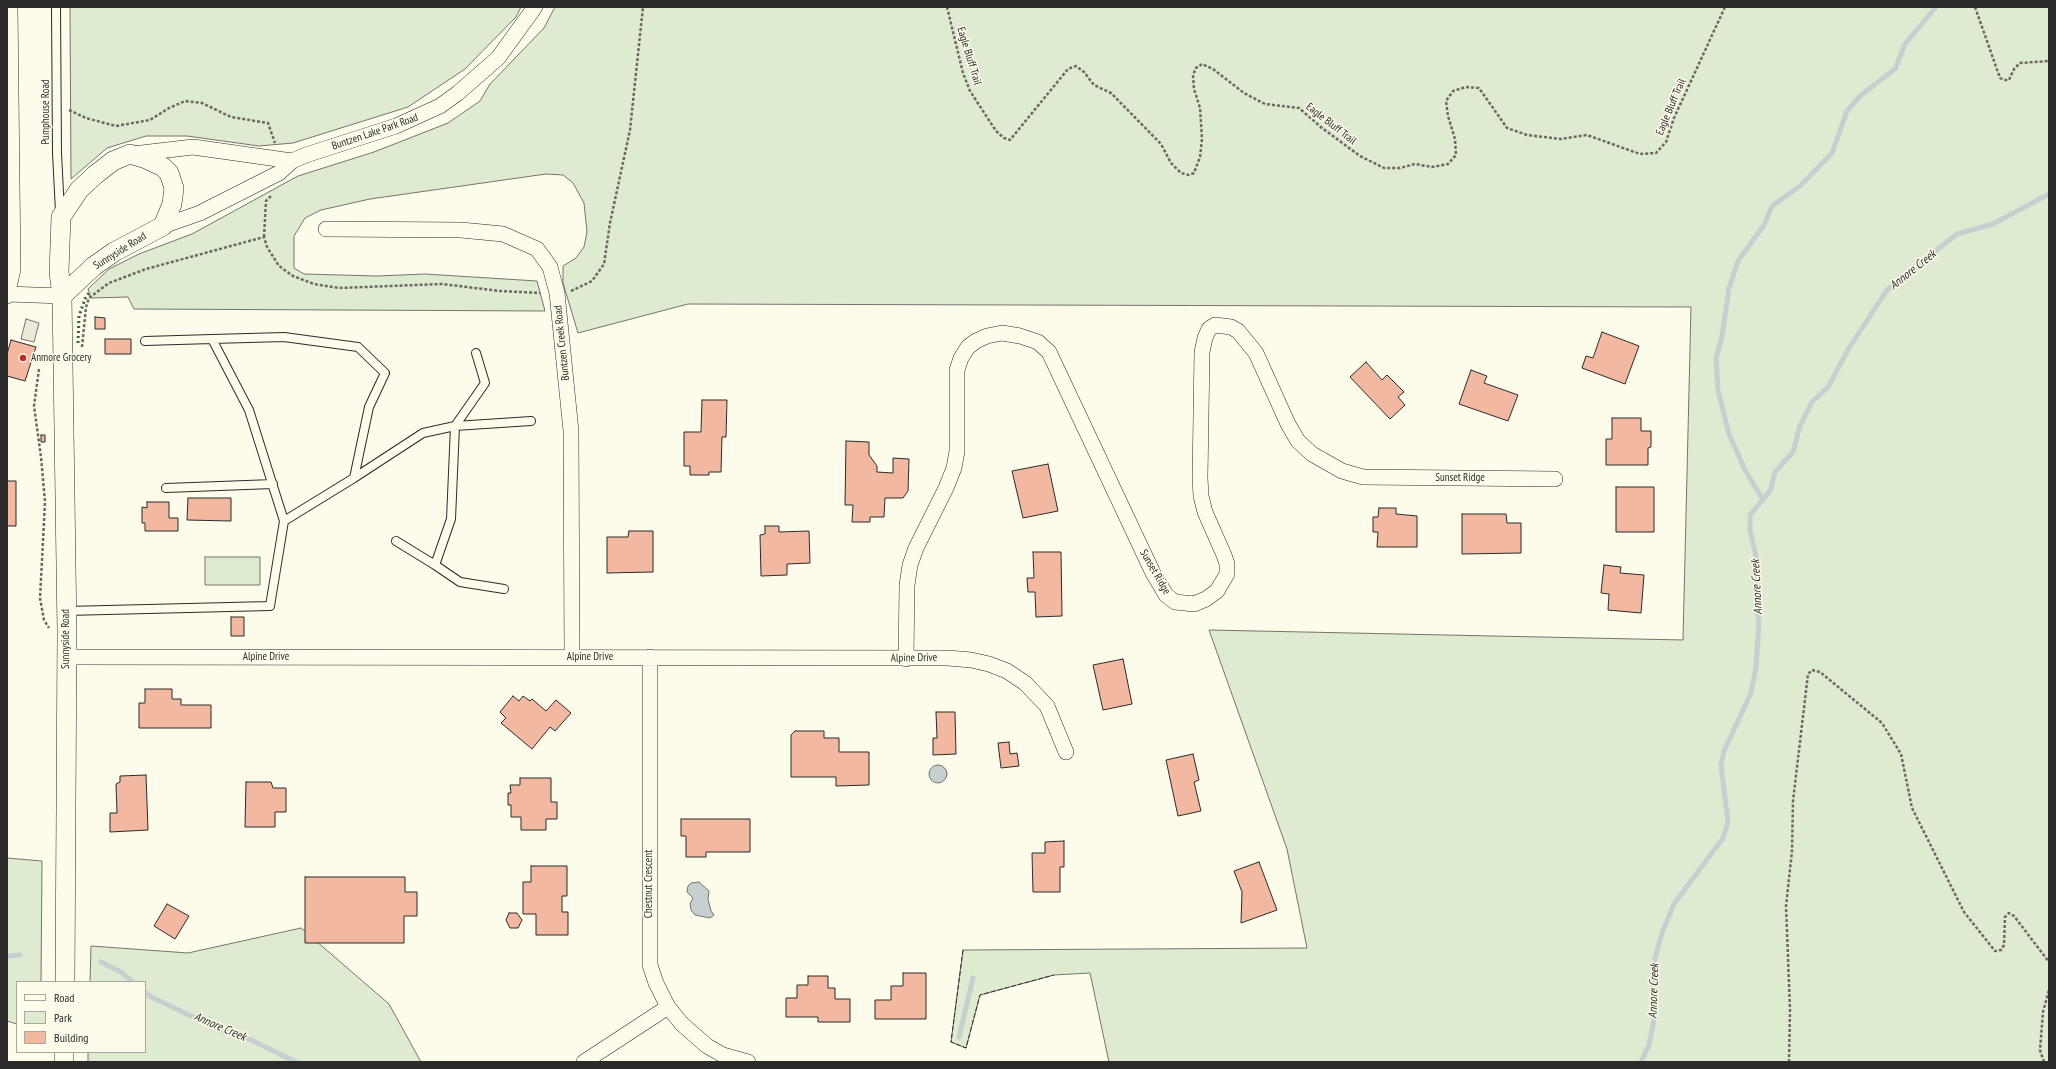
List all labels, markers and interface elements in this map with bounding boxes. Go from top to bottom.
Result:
street label: Eagle Bluff Trail [954,25,984,87]
street label: Eagle Bluff Trail [1653,77,1689,137]
street label: Pumphouse Road [39,79,53,145]
street label: Eagle Bluff Trail [1303,100,1359,148]
street label: Buntzen Lake Park Road [330,111,420,153]
street label: Sunnyside Road [91,230,149,272]
water label: Annore Creek [1887,247,1939,293]
street label: Buntzen Creek Road [551,305,573,381]
place label: Anmore Grocery [31,351,91,365]
marker: Anmore Grocery [18,353,28,363]
street label: Sunset Ridge [1435,471,1485,485]
street label: Sunset Ridge [1137,547,1173,597]
water label: Annore Creek [1748,559,1766,615]
street label: Sunnyside Road [59,609,73,669]
street label: Alpine Drive [243,650,289,664]
street label: Alpine Drive [567,650,613,664]
street label: Alpine Drive [891,651,937,665]
street label: Chestnut Crescent [642,850,656,918]
water label: Annore Creek [1646,963,1662,1019]
legend [16,981,146,1053]
text: Road [54,990,74,1005]
text: Park [54,1010,72,1025]
water label: Annore Creek [192,1010,248,1044]
text: Building [54,1030,89,1045]

